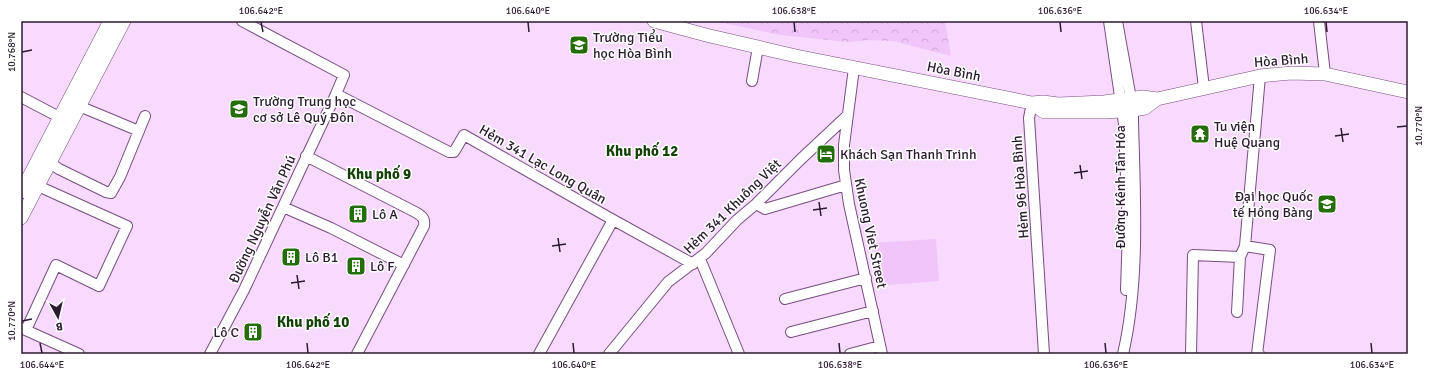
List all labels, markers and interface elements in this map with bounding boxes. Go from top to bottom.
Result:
text: 106.642°E [239,5,284,17]
text: 106.640°E [506,5,551,17]
text: 106.638°E [772,5,817,17]
text: 106.636°E [1038,5,1083,17]
text: 106.634°E [1304,5,1349,17]
place label: Trường Tiểu học Hòa Bình [593,29,672,62]
text: 10.768°N [6,32,18,72]
school or university icon: Trường Tiểu học Hòa Bình [568,34,590,56]
street label: Hòa Bình [1253,50,1309,71]
street label: Hòa Bình [926,58,982,85]
place label: Trường Trung học cơ sở Lê Quý Đôn [253,93,357,126]
school or university icon: Trường Trung học cơ sở Lê Quý Đôn [228,98,250,120]
text: 10.770°N [1413,106,1425,146]
place label: Tu viện Huệ Quang [1214,118,1280,151]
street label: Hẻm 341 Lạc Long Quân [476,121,609,208]
temple icon: Tu viện Huệ Quang [1189,123,1211,145]
street label: Đường Kênh Tân Hóa [1112,125,1129,249]
street label: Hẻm 96 Hòa Bình [1008,135,1033,239]
district label: Khu phố 12 [606,141,678,160]
hotel icon: Khách Sạn Thanh Trinh [815,143,837,165]
place label: Khách Sạn Thanh Trinh [840,146,977,163]
street label: Đường Nguyễn Văn Phú [225,152,300,286]
street label: Hẻm 341 Khuông Việt [680,155,785,257]
district label: Khu phố 9 [347,164,411,183]
street label: Khuong Viet Street [851,176,891,290]
place label: Đại học Quốc tế Hồng Bàng [1233,188,1313,221]
school or university icon: Đại học Quốc tế Hồng Bàng [1316,193,1338,215]
building icon: Lô A [347,203,369,225]
place label: Lô A [372,206,398,223]
building icon: Lô B1 [280,246,302,268]
place label: Lô B1 [305,249,338,266]
building icon: Lô F [345,255,367,277]
place label: Lô F [370,258,395,275]
north arrow [38,297,78,337]
text: 10.770°N [6,301,18,341]
district label: Khu phố 10 [277,312,349,331]
text: B [55,320,64,333]
building icon: Lô C [242,321,264,343]
place label: Lô C [213,324,239,341]
text: 106.644°E [20,359,65,371]
text: 106.642°E [286,359,331,371]
text: 106.640°E [552,359,597,371]
text: 106.638°E [818,359,863,371]
text: 106.636°E [1084,359,1129,371]
text: 106.634°E [1350,359,1395,371]

